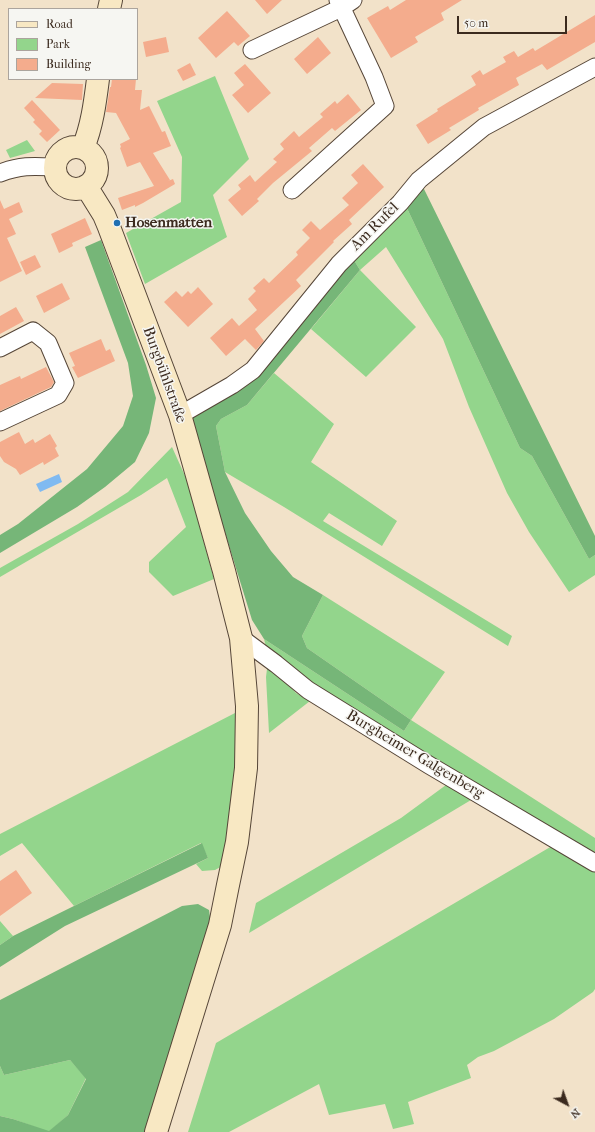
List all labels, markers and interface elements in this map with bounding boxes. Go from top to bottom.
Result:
legend [8,8,138,80]
scale bar [459,8,569,34]
text: 50 m [464,16,488,30]
text: Road [46,17,73,31]
text: Park [46,37,70,51]
text: Building [46,57,91,71]
street label: Am Rufel [347,199,403,255]
place label: Hosenmatten [125,214,212,232]
marker: Hosenmatten [112,218,122,228]
street label: Burgbühlstraße [138,324,190,426]
street label: Burgheimer Galgenberg [343,707,487,803]
north arrow [547,1084,587,1124]
text: N [568,1106,583,1121]

